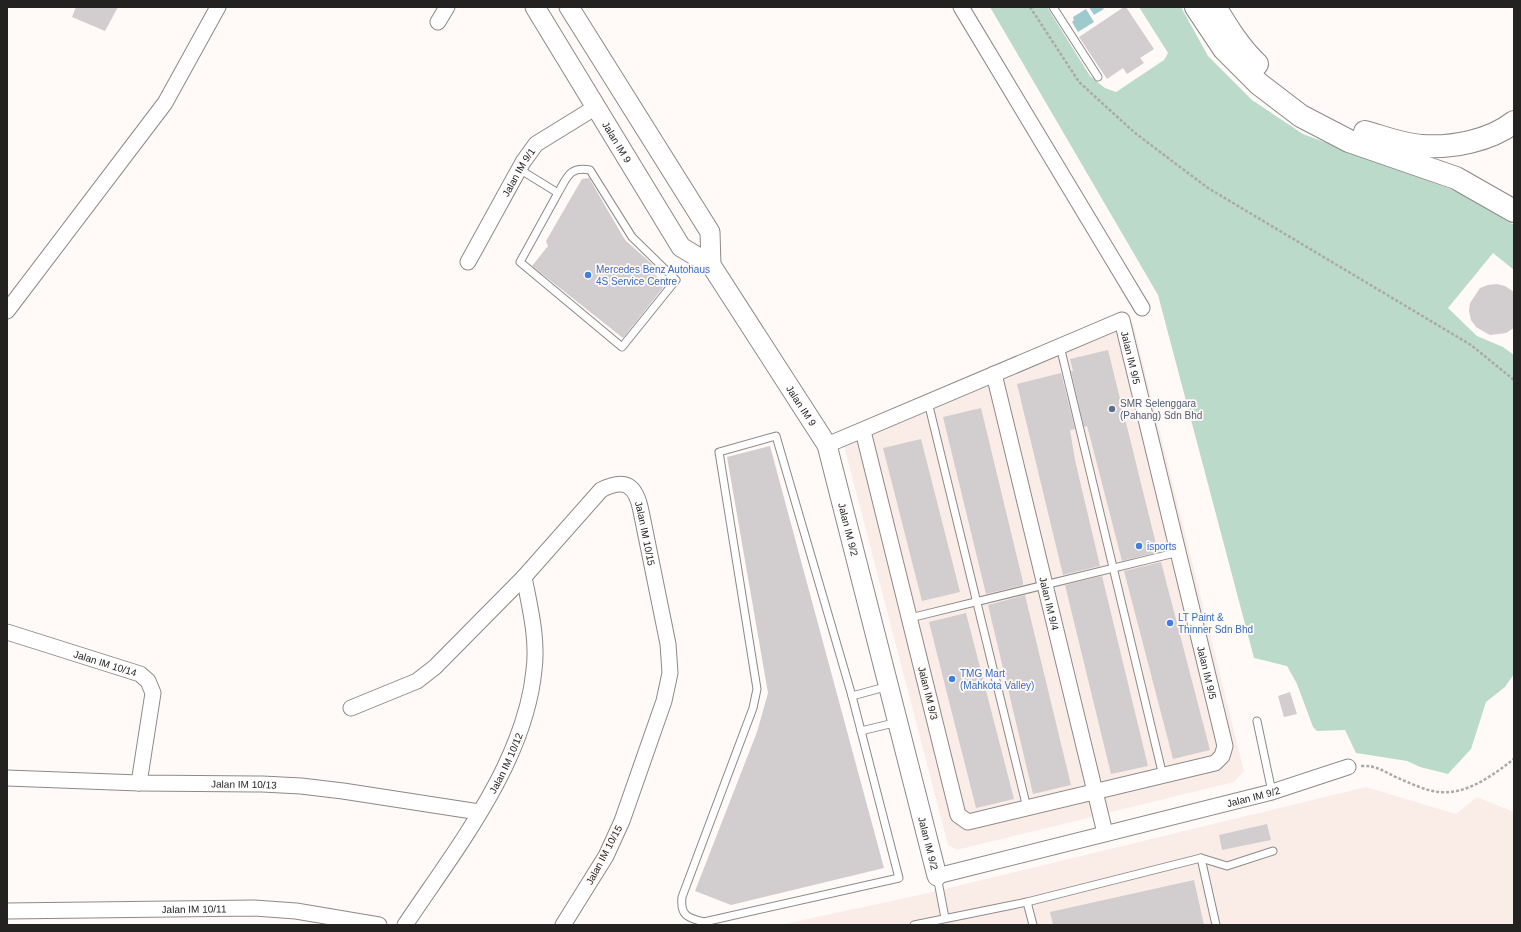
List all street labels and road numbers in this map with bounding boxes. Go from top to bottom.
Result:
street label: Jalan IM 9 [600,119,634,165]
street label: Jalan IM 9/1 [500,145,537,198]
street label: Jalan IM 9/5 [1119,330,1143,386]
street label: Jalan IM 9 [784,383,819,428]
street label: Jalan IM 10/15 [633,500,658,567]
street label: Jalan IM 9/2 [836,501,861,557]
street label: Jalan IM 9/4 [1038,576,1061,632]
street label: Jalan IM 9/5 [1195,645,1219,701]
street label: Jalan IM 10/14 [72,648,139,678]
street label: Jalan IM 9/3 [916,665,940,721]
street label: Jalan IM 10/12 [487,731,524,795]
street label: Jalan IM 10/13 [211,778,277,790]
street label: Jalan IM 9/2 [1225,784,1282,809]
street label: Jalan IM 9/2 [917,815,941,871]
street label: Jalan IM 10/15 [584,823,624,887]
street label: Jalan IM 10/11 [161,903,227,915]

